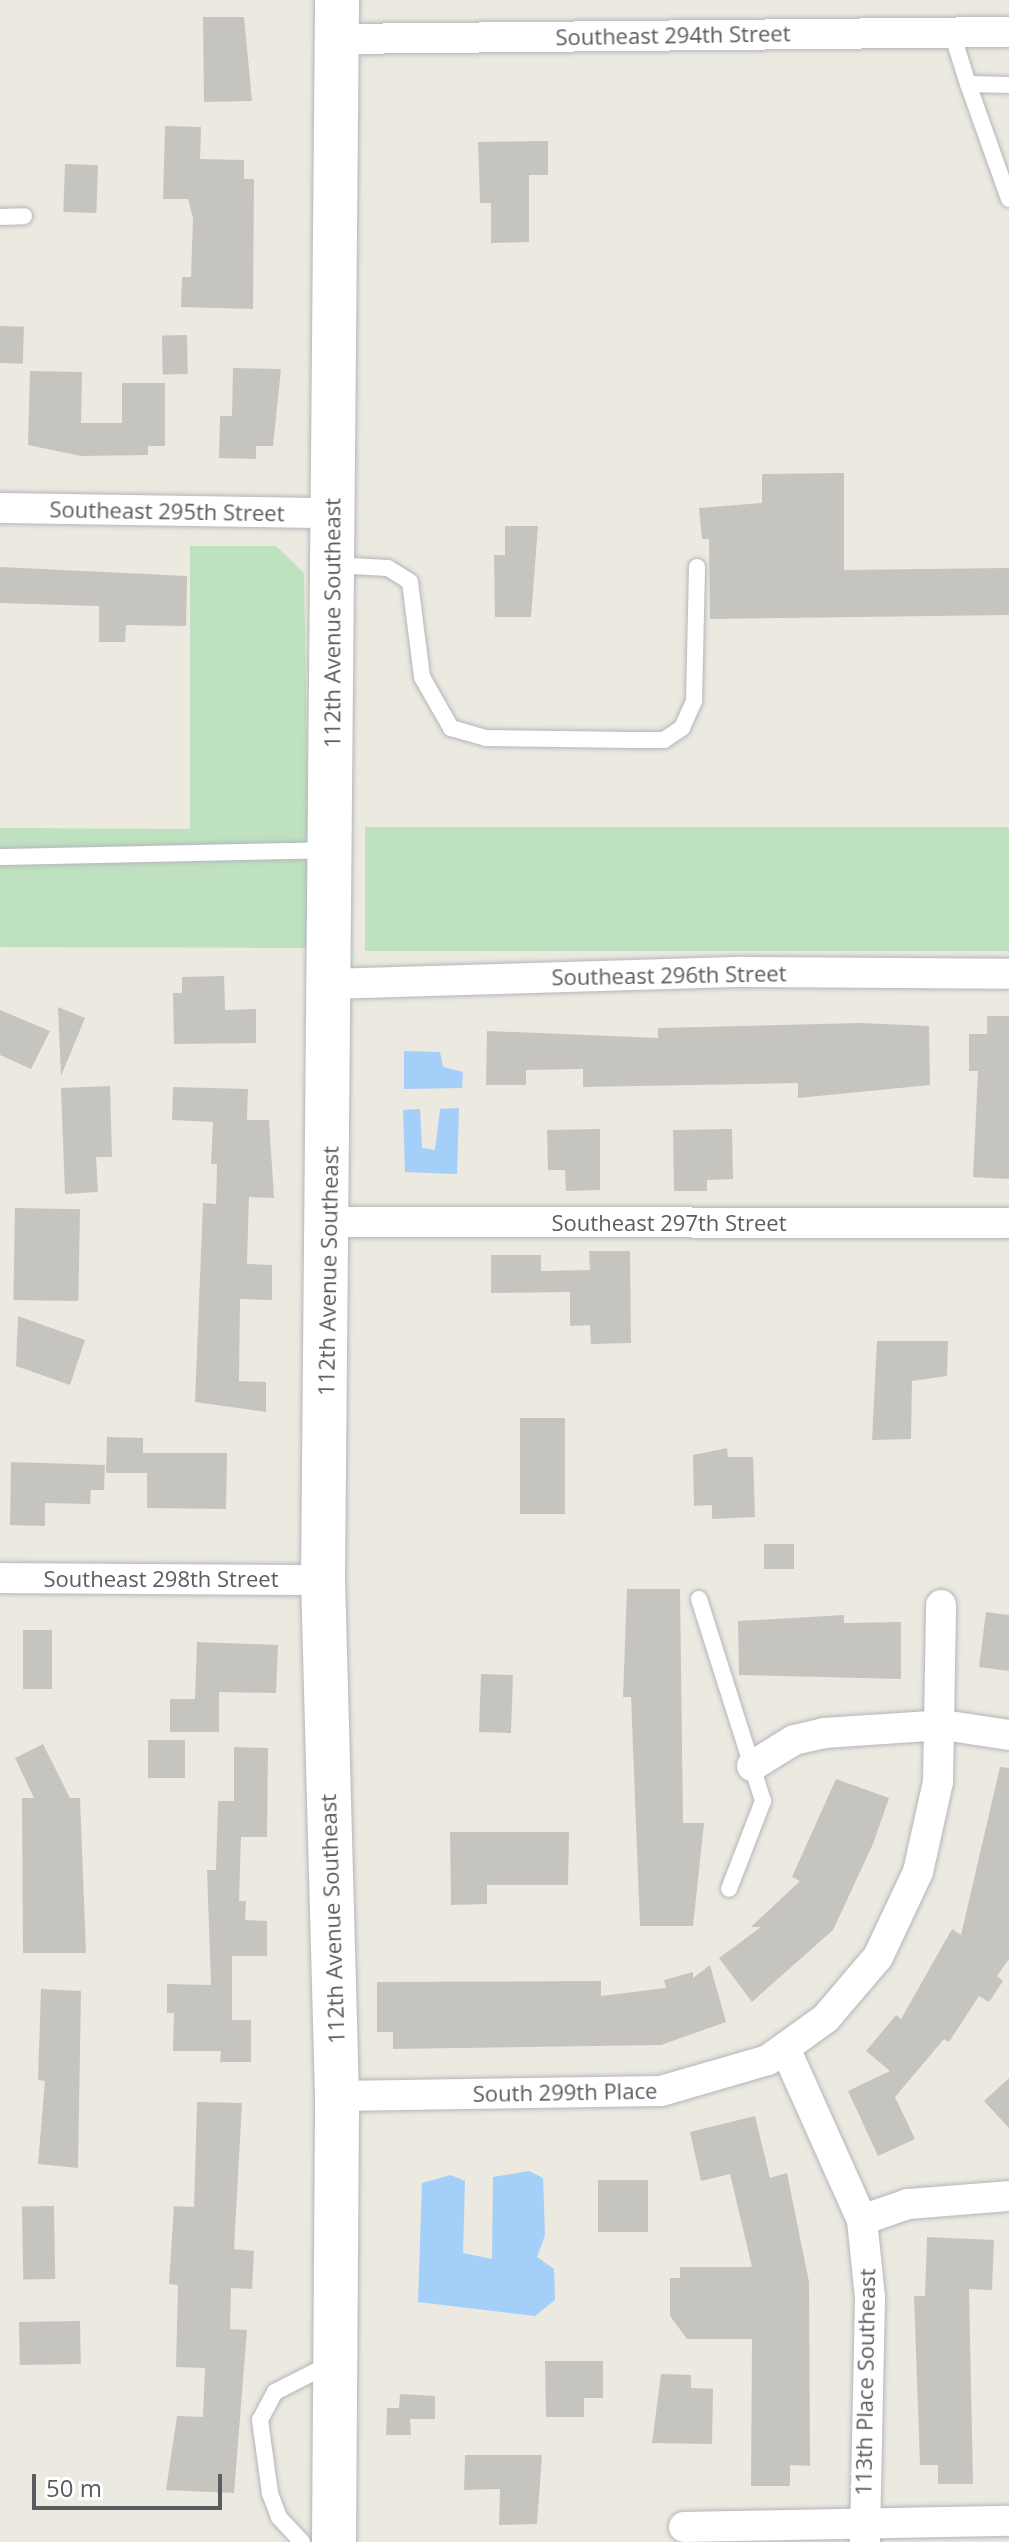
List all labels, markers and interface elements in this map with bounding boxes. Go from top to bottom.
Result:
street label: Southeast 294th Street [555,20,791,50]
street label: Southeast 295th Street [49,496,285,526]
street label: 112th Avenue Southeast [319,498,345,748]
street label: Southeast 296th Street [551,960,787,990]
street label: 112th Avenue Southeast [313,1146,343,1396]
street label: Southeast 297th Street [552,1210,786,1236]
street label: Southeast 298th Street [44,1566,278,1592]
street label: 112th Avenue Southeast [314,1794,350,2044]
street label: South 299th Place [473,2077,657,2107]
street label: 113th Place Southeast [850,2268,880,2496]
scale bar [36,2458,226,2508]
text: 50 m [46,2471,102,2504]

